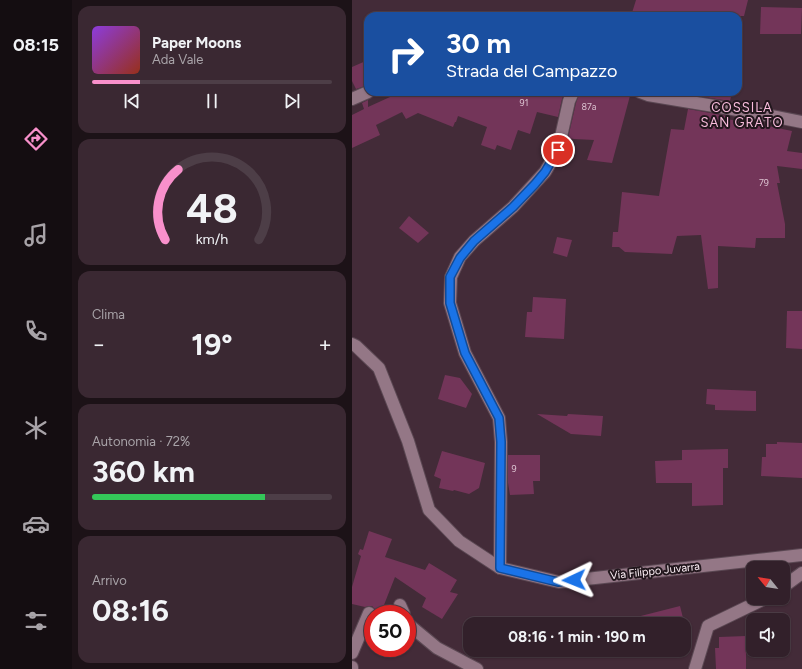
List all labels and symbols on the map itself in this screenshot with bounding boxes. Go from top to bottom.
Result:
house number: 91 [520,97,528,108]
district label: COSSILA SAN GRATO [701,100,784,130]
house number: 87a [582,101,597,112]
pin [541,133,575,167]
house number: 79 [759,177,769,188]
house number: 9 [511,463,517,474]
position arrow [553,559,595,601]
street label: Via Filippo Juvarra [609,560,701,582]
north arrow [746,561,790,605]
speed limit sign: 50 [364,605,416,657]

